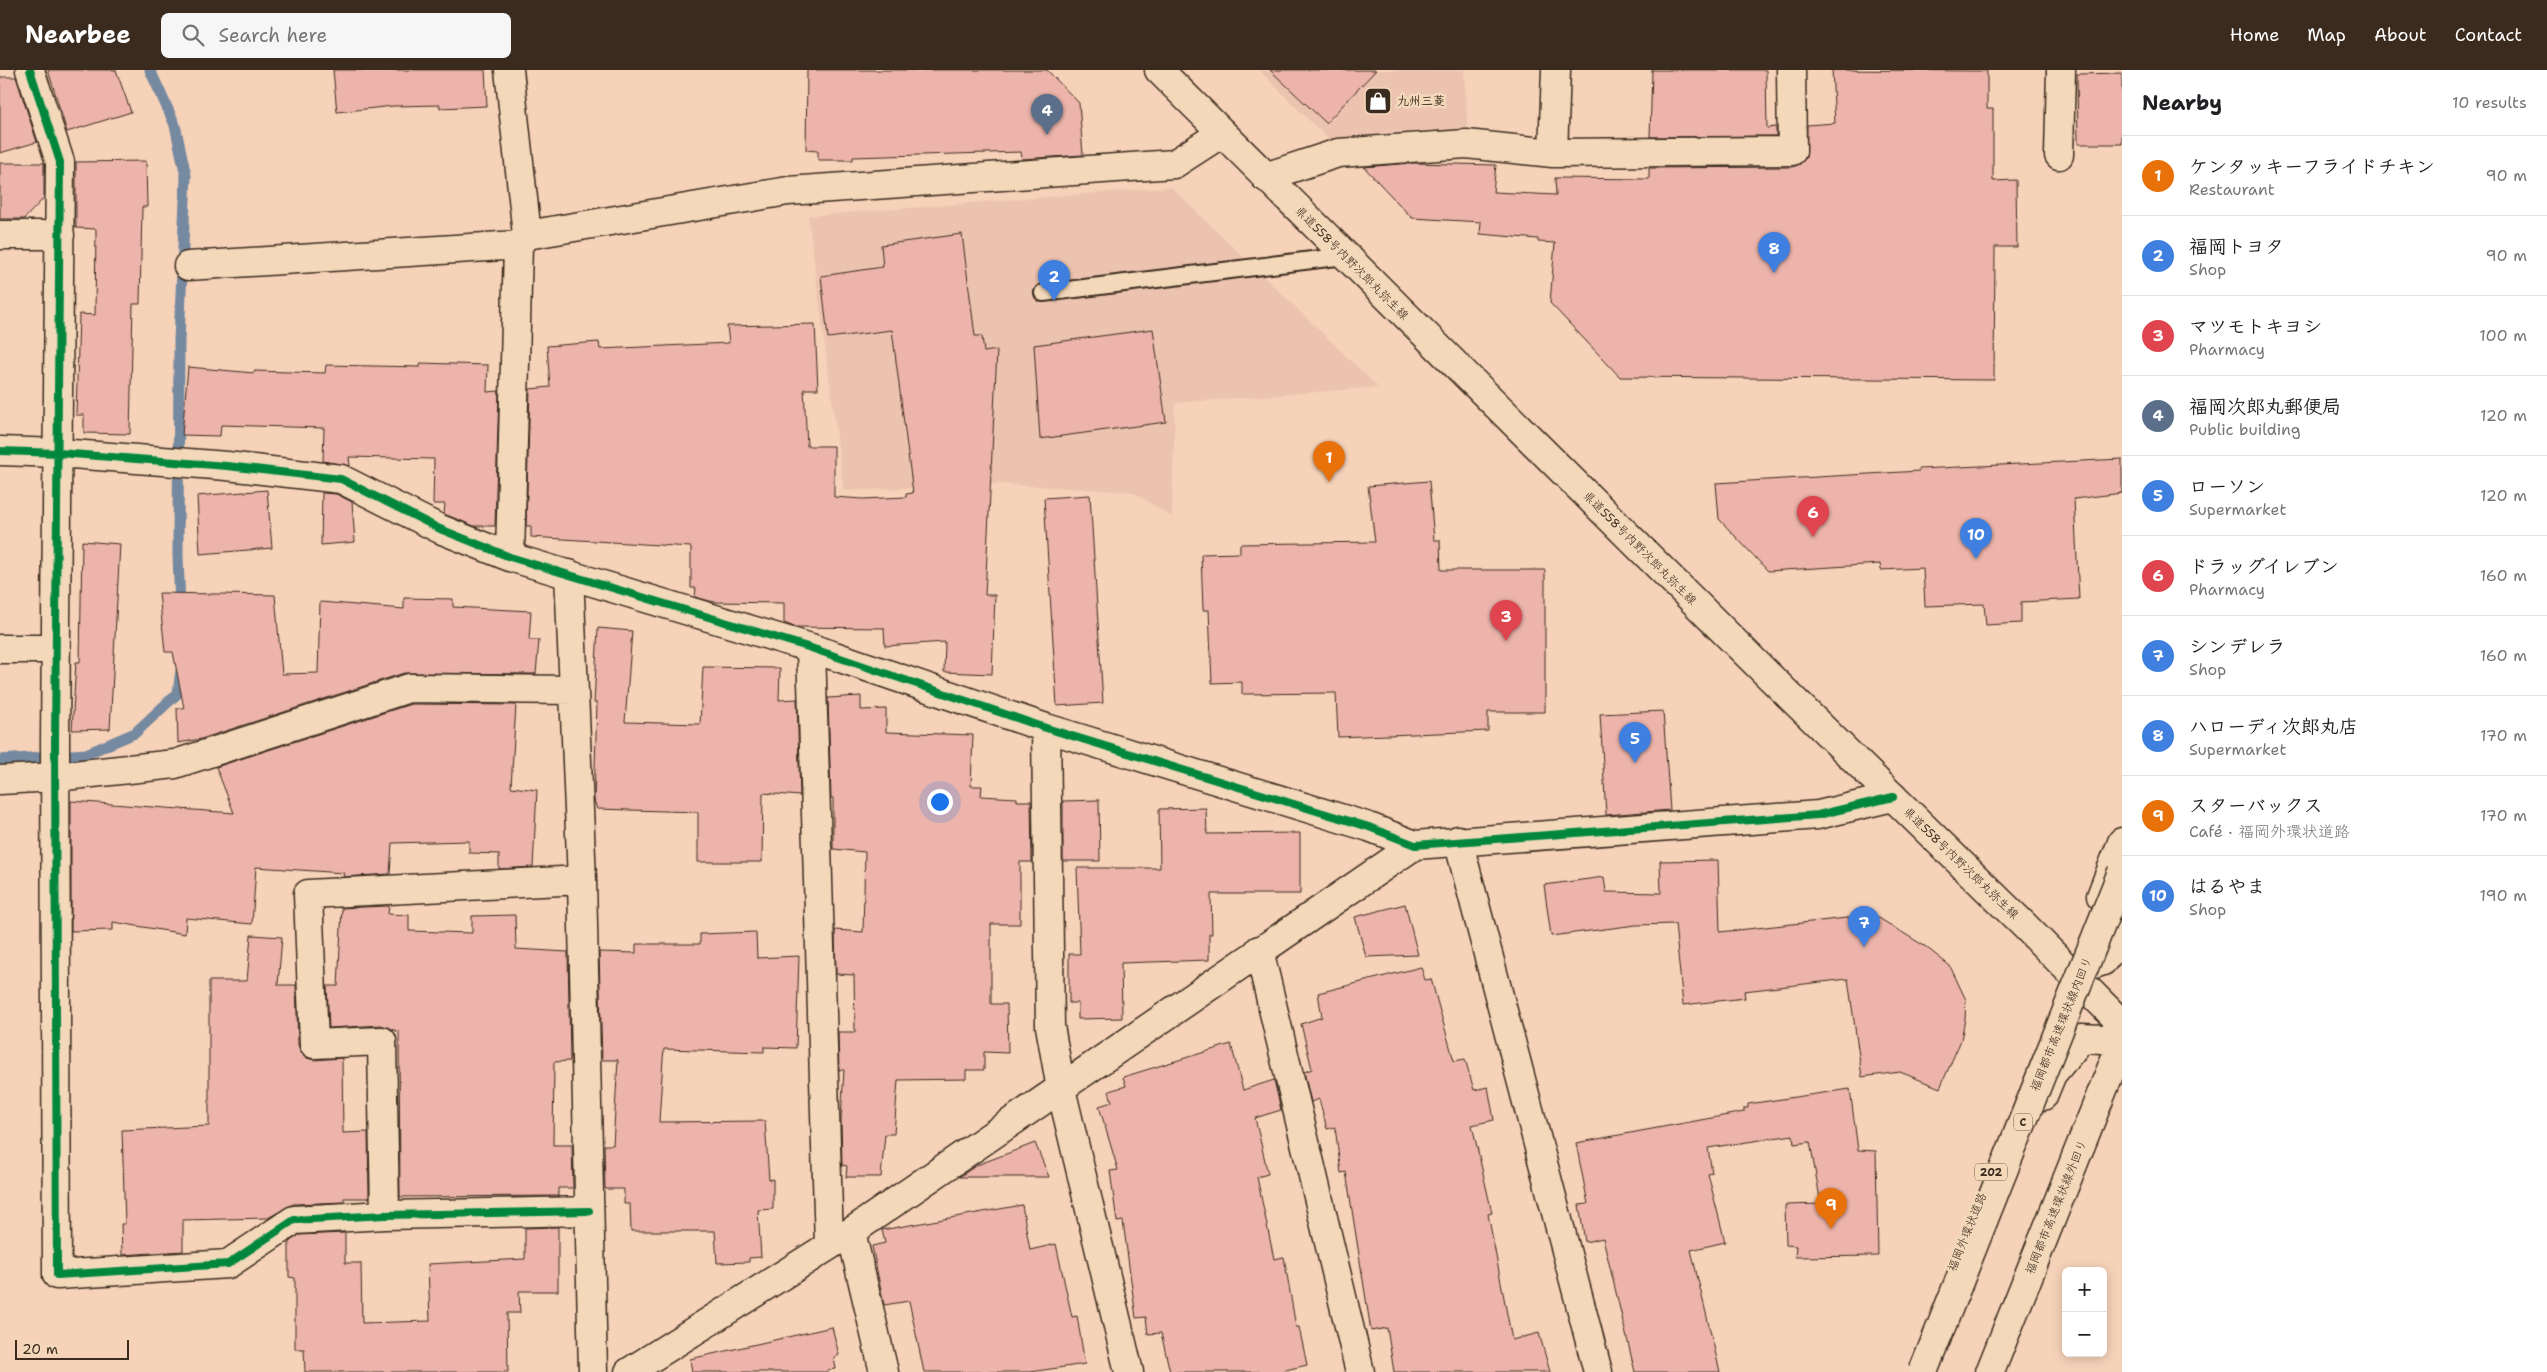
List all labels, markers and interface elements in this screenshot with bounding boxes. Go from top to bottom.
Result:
search box [161,13,511,58]
text: Nearbee [25,19,131,51]
icon: search [179,21,207,49]
text: Search here [219,23,327,48]
text: Home [2230,23,2279,47]
text: Map [2307,23,2346,47]
text: About [2374,23,2427,47]
text: Contact [2455,23,2522,47]
shop icon: 九州三菱 [1363,86,1393,116]
text: Nearby [2142,89,2222,117]
text: 10 results [2452,92,2527,113]
place label: 九州三菱 [1397,93,1445,109]
pin: 4 [1031,94,1063,135]
text: ケンタッキーフライドチキン [2189,154,2435,179]
text: 1 [2154,165,2162,186]
text: 90 m [2486,165,2527,186]
text: Restaurant [2189,179,2275,200]
street label: 県道558号内野次郎丸弥生線 [1292,203,1412,323]
pin: 8 [1758,232,1790,273]
text: 福岡トヨタ [2189,234,2284,259]
text: 2 [2152,245,2164,266]
text: 90 m [2486,245,2527,266]
text: Shop [2189,259,2226,280]
pin: 2 [1038,260,1070,301]
text: マツモトキヨシ [2189,314,2322,339]
text: 3 [2152,325,2164,346]
text: 100 m [2479,325,2527,346]
text: Pharmacy [2189,339,2265,360]
text: 福岡次郎丸郵便局 [2189,394,2341,419]
text: 4 [2152,405,2164,426]
text: 120 m [2480,405,2527,426]
text: Public building [2189,419,2301,440]
pin: 1 [1313,441,1345,482]
text: ローソン [2189,474,2265,499]
text: 5 [2153,485,2163,506]
text: 120 m [2480,485,2527,506]
street label: 県道558号内野次郎丸弥生線 [1580,488,1700,608]
pin: 6 [1797,496,1829,537]
text: Supermarket [2189,499,2286,520]
pin: 10 [1960,518,1992,559]
text: ドラッグイレブン [2189,554,2339,579]
text: 6 [2152,565,2164,586]
text: 160 m [2480,565,2527,586]
text: Pharmacy [2189,579,2265,600]
pin: 3 [1490,600,1522,641]
text: シンデレラ [2189,634,2286,659]
text: 7 [2152,645,2164,666]
text: 160 m [2480,645,2527,666]
text: Shop [2189,659,2226,680]
text: ハローディ次郎丸店 [2189,714,2358,739]
pin: 5 [1619,722,1651,763]
text: 8 [2152,725,2164,746]
text: 170 m [2480,725,2527,746]
text: Supermarket [2189,739,2286,760]
your location [927,789,953,815]
text: スターバックス [2189,793,2322,818]
street label: 県道558号内野次郎丸弥生線 [1900,804,2022,922]
text: 9 [2152,805,2164,826]
text: 170 m [2480,805,2527,826]
text: Café · 福岡外環状道路 [2189,821,2350,842]
text: はるやま [2189,874,2265,899]
text: 10 [2149,885,2167,906]
text: 190 m [2480,885,2527,906]
text: Shop [2189,899,2226,920]
pin: 7 [1848,906,1880,947]
street label: 福岡都市高速環状線内回り [2027,954,2095,1094]
road number: C [2014,1114,2032,1130]
street label: 福岡都市高速環状線外回り [2022,1137,2090,1277]
road number: 202 [1975,1164,2007,1180]
pin: 9 [1815,1188,1847,1229]
street label: 福岡外環状道路 [1944,1190,1990,1274]
map controls [2062,1267,2107,1357]
button: + [2062,1267,2107,1312]
button: − [2062,1312,2107,1357]
scale bar [15,1337,129,1360]
text: 20 m [22,1340,58,1358]

